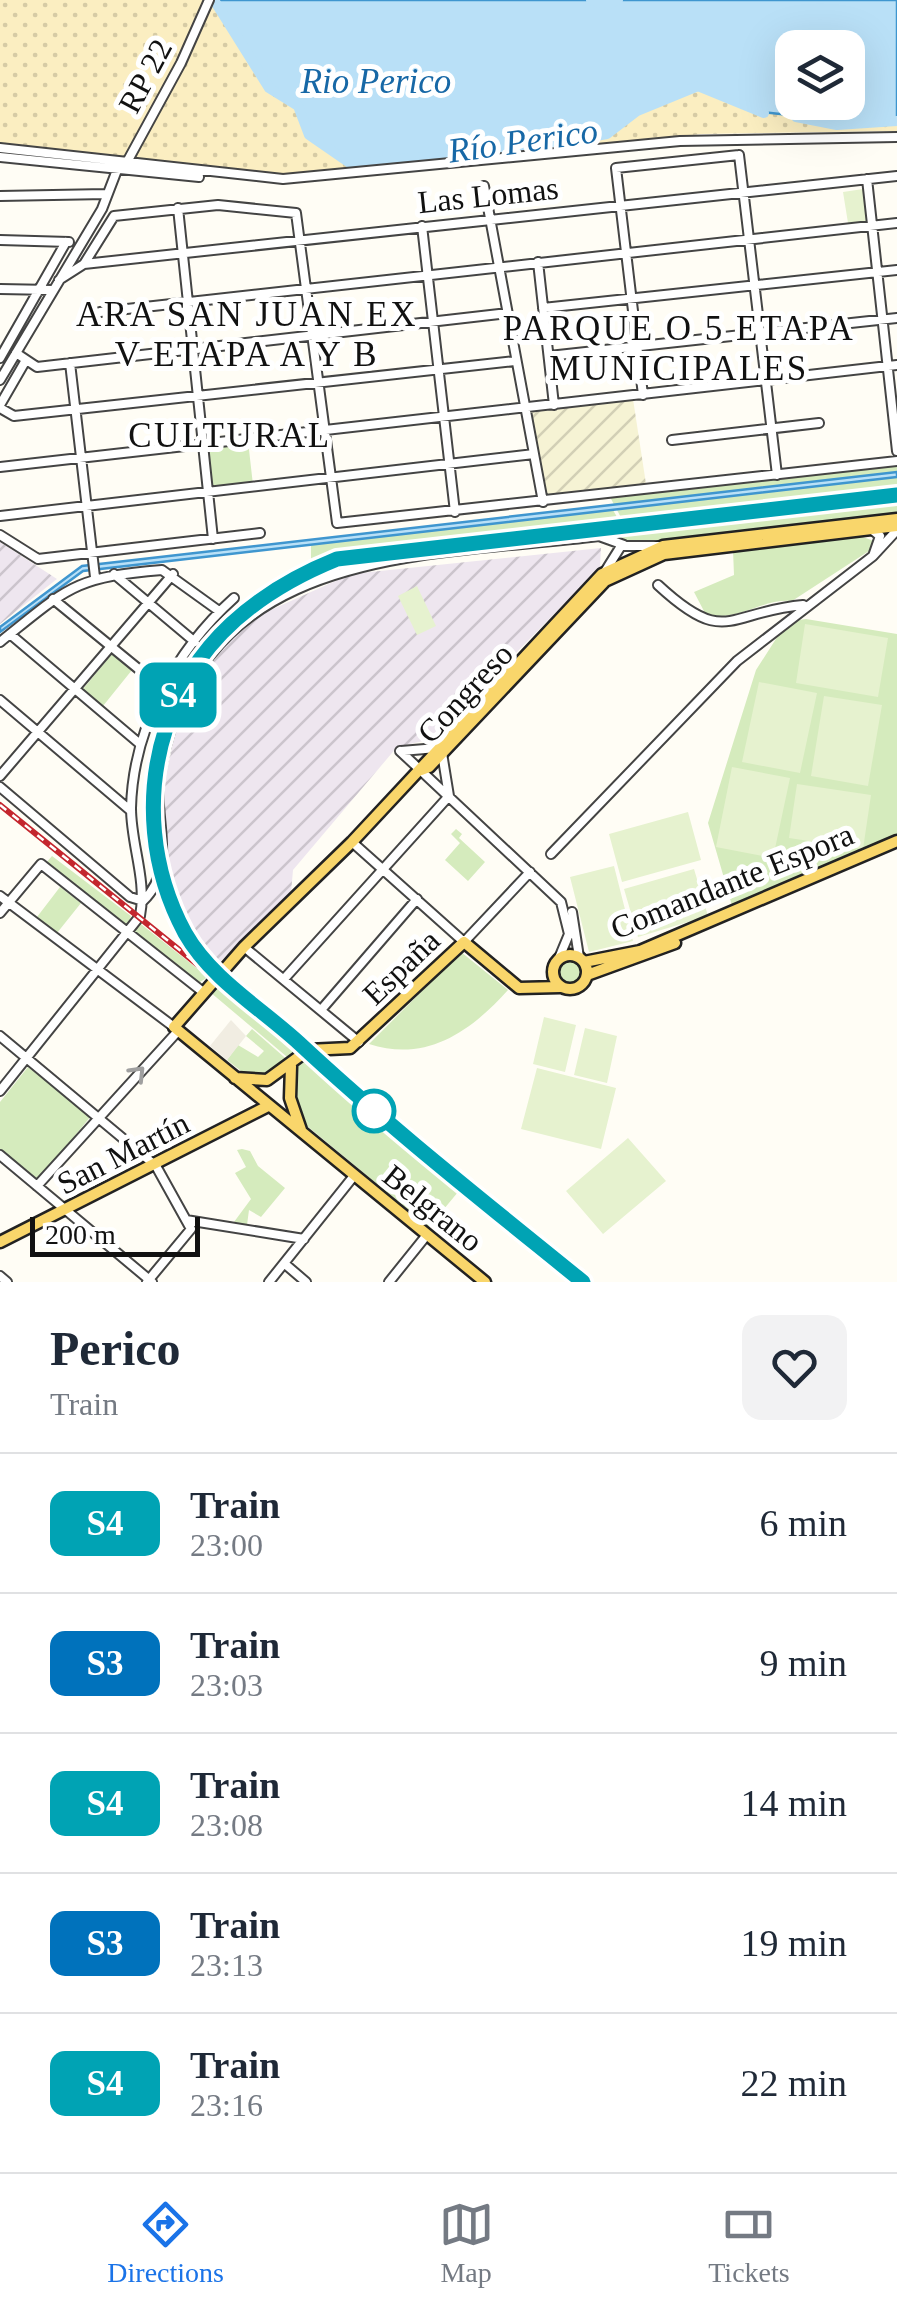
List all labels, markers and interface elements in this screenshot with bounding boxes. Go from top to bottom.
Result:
map controls [775,30,865,120]
button: layers [775,30,865,120]
street label: RP 22 [111,33,179,119]
water label: Rio Perico [300,62,451,101]
water label: Río Perico [445,111,600,171]
street label: Las Lomas [416,170,560,220]
district label: ARA SAN JUAN EX V ETAPA A Y B [76,295,418,374]
district label: PARQUE O 5 ETAPA MUNICIPALES [503,309,855,388]
district label: CULTURAL [128,416,332,455]
street label: Congreso [410,636,520,750]
line badge: S4 [133,662,223,728]
text: S4 [160,676,196,715]
street label: Comandante Espora [605,816,859,946]
street label: España [355,922,447,1012]
one-way arrow [126,1066,144,1084]
unlabelled marker [353,1090,395,1132]
street label: San Martín [51,1104,195,1202]
street label: Belgrano [376,1157,490,1259]
scale bar [30,1212,200,1256]
text: 200 m [45,1219,116,1250]
button: heart [742,1315,847,1420]
text: Perico [50,1322,181,1375]
text: Train [50,1386,118,1422]
text: Train [190,1484,280,1526]
text: 6 min [759,1502,847,1544]
text: S4 [87,1504,123,1543]
text: 23:00 [190,1527,263,1563]
text: Train [190,1624,280,1666]
text: 9 min [759,1642,847,1684]
text: S3 [87,1644,123,1683]
text: 23:03 [190,1667,263,1703]
text: Train [190,1764,280,1806]
text: 14 min [740,1782,847,1824]
text: S4 [87,1784,123,1823]
text: 23:08 [190,1807,263,1843]
text: Train [190,1904,280,1946]
text: 19 min [740,1922,847,1964]
text: S3 [87,1924,123,1963]
text: 23:13 [190,1947,263,1983]
text: Train [190,2044,280,2086]
text: 22 min [740,2062,847,2104]
text: S4 [87,2064,123,2103]
text: 23:16 [190,2087,263,2123]
tab: Directions [107,2197,224,2289]
tab: Map [439,2197,494,2289]
tab: Tickets [708,2197,790,2289]

